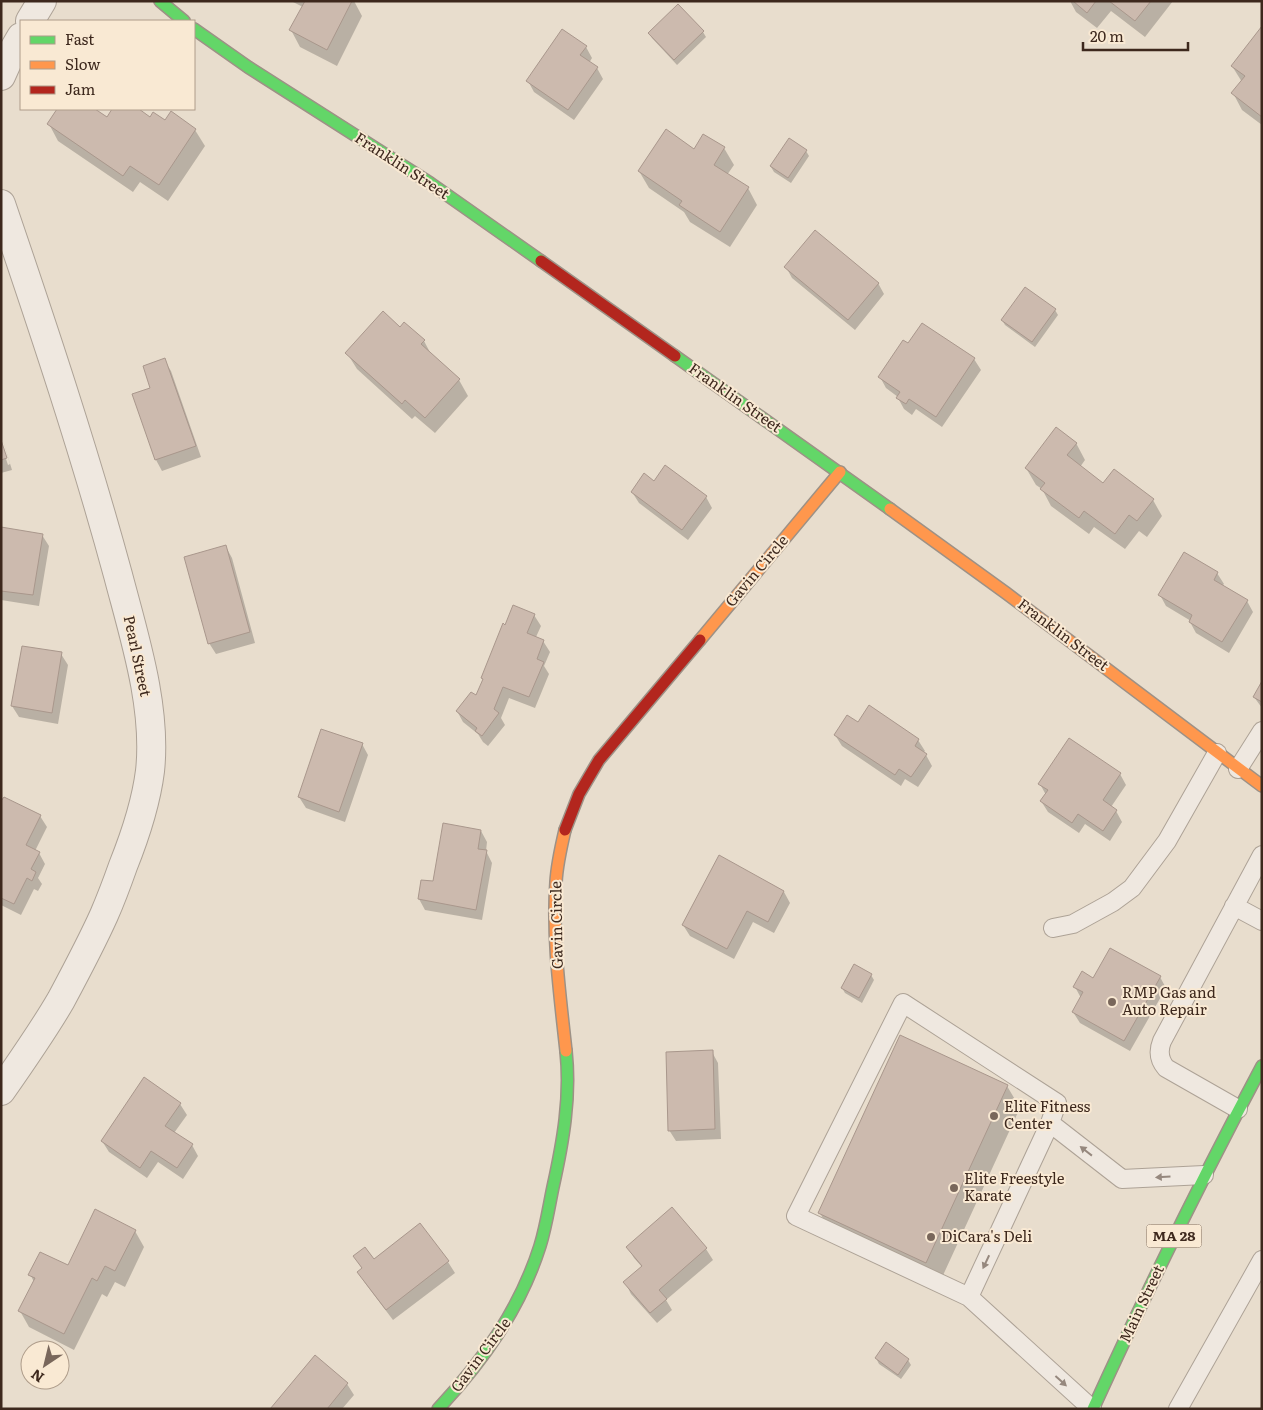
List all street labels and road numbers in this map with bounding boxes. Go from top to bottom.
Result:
street label: Franklin Street [351,125,455,204]
street label: Franklin Street [685,356,787,437]
street label: Gavin Circle [719,529,793,611]
street label: Franklin Street [1013,592,1114,676]
street label: Pearl Street [119,613,158,698]
street label: Gavin Circle [543,881,568,969]
road number: MA 28 [1146,1224,1202,1248]
street label: Main Street [1113,1261,1169,1346]
street label: Gavin Circle [444,1312,516,1396]

